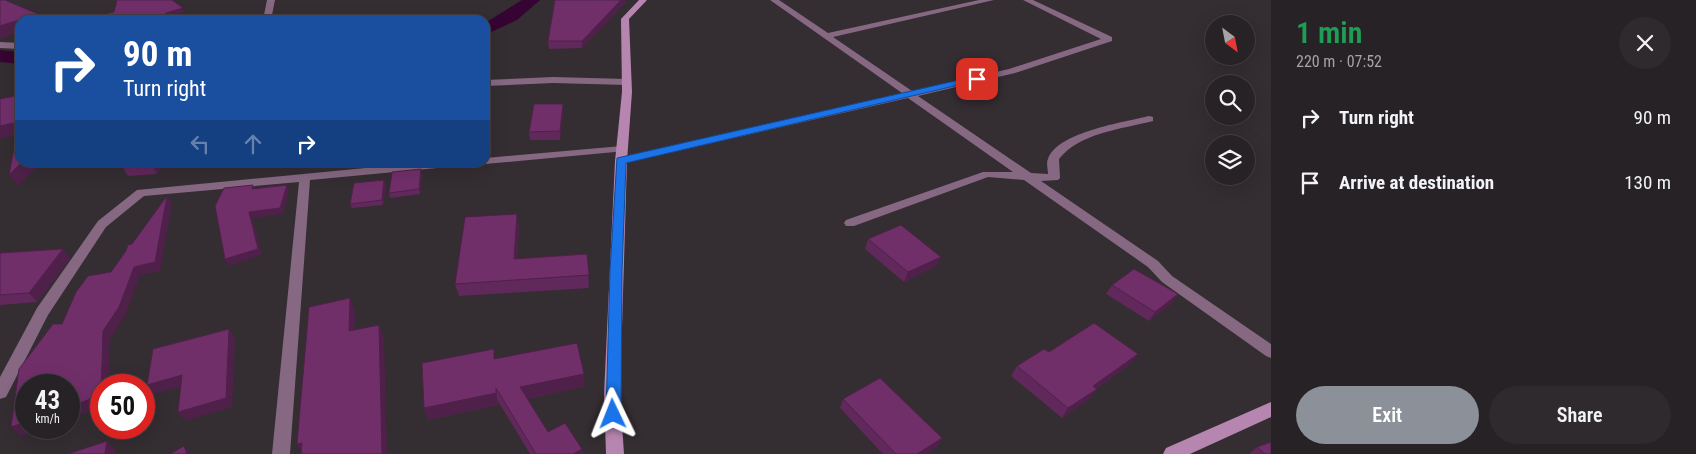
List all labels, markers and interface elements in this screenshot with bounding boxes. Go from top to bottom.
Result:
north arrow [1205,15,1255,65]
map controls [1205,15,1255,185]
text: 1 min [1296,15,1362,50]
button: close [1619,17,1671,69]
text: 90 m [123,34,192,75]
icon: right [40,35,105,100]
text: 220 m · 07:52 [1296,52,1382,71]
pin [956,58,998,100]
icon: arrive [963,65,991,93]
button: search [1205,75,1255,125]
text: Turn right [123,76,206,101]
icon: right [1296,104,1324,132]
text: Turn right [1339,106,1414,129]
text: 90 m [1634,106,1671,129]
icon: left [186,130,214,158]
icon: ahead [239,130,267,158]
icon: right [292,130,320,158]
button: layers [1205,135,1255,185]
icon: arrive [1296,169,1324,197]
text: Arrive at destination [1339,171,1494,194]
text: 130 m [1624,171,1671,194]
speed limit sign: 50 [90,374,155,439]
text: 43 [35,386,60,415]
button: Exit [1296,386,1479,444]
button: Share [1489,386,1671,444]
position arrow [586,387,638,439]
text: km/h [35,412,60,426]

